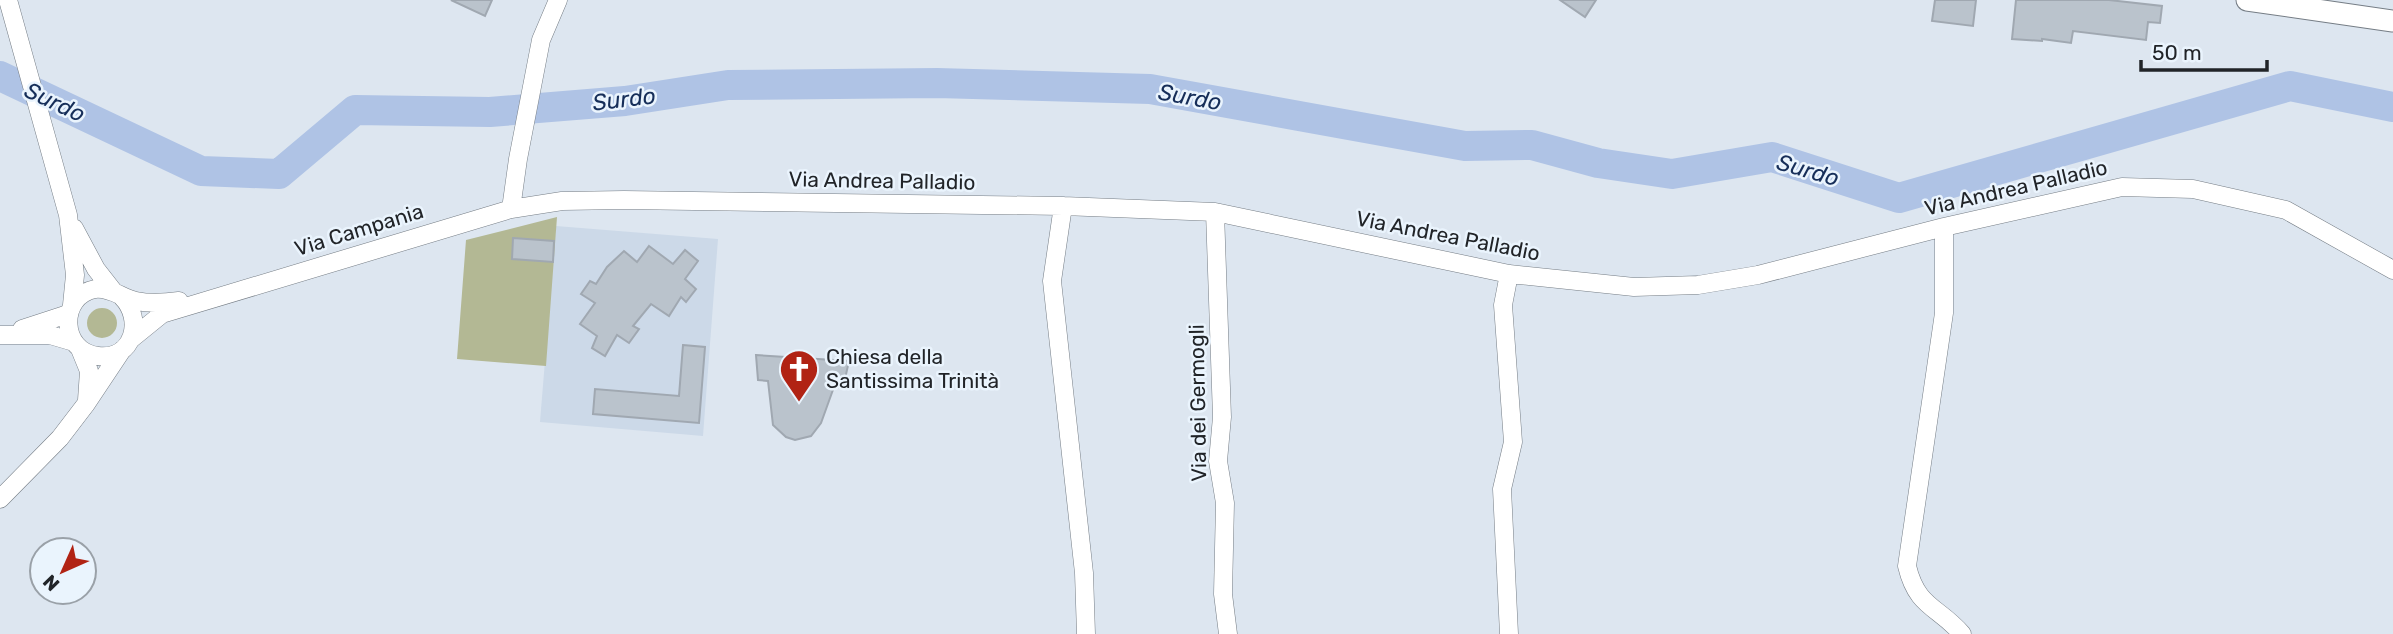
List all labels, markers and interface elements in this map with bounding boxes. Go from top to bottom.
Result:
scale bar [2141,28,2267,72]
text: 50 m [2152,40,2202,65]
water label: Surdo [20,76,90,128]
water label: Surdo [1156,78,1224,116]
water label: Surdo [591,81,657,117]
water label: Surdo [1774,148,1842,192]
street label: Via Andrea Palladio [1922,154,2110,221]
street label: Via Andrea Palladio [788,166,976,195]
street label: Via Campania [291,198,426,261]
street label: Via Andrea Palladio [1354,205,1542,266]
street label: Via dei Germogli [1184,324,1211,482]
place label: Chiesa della Santissima Trinità [826,344,999,393]
church icon: Chiesa della Santissima Trinità [778,348,820,403]
north arrow [28,536,98,606]
text: N [38,570,64,596]

